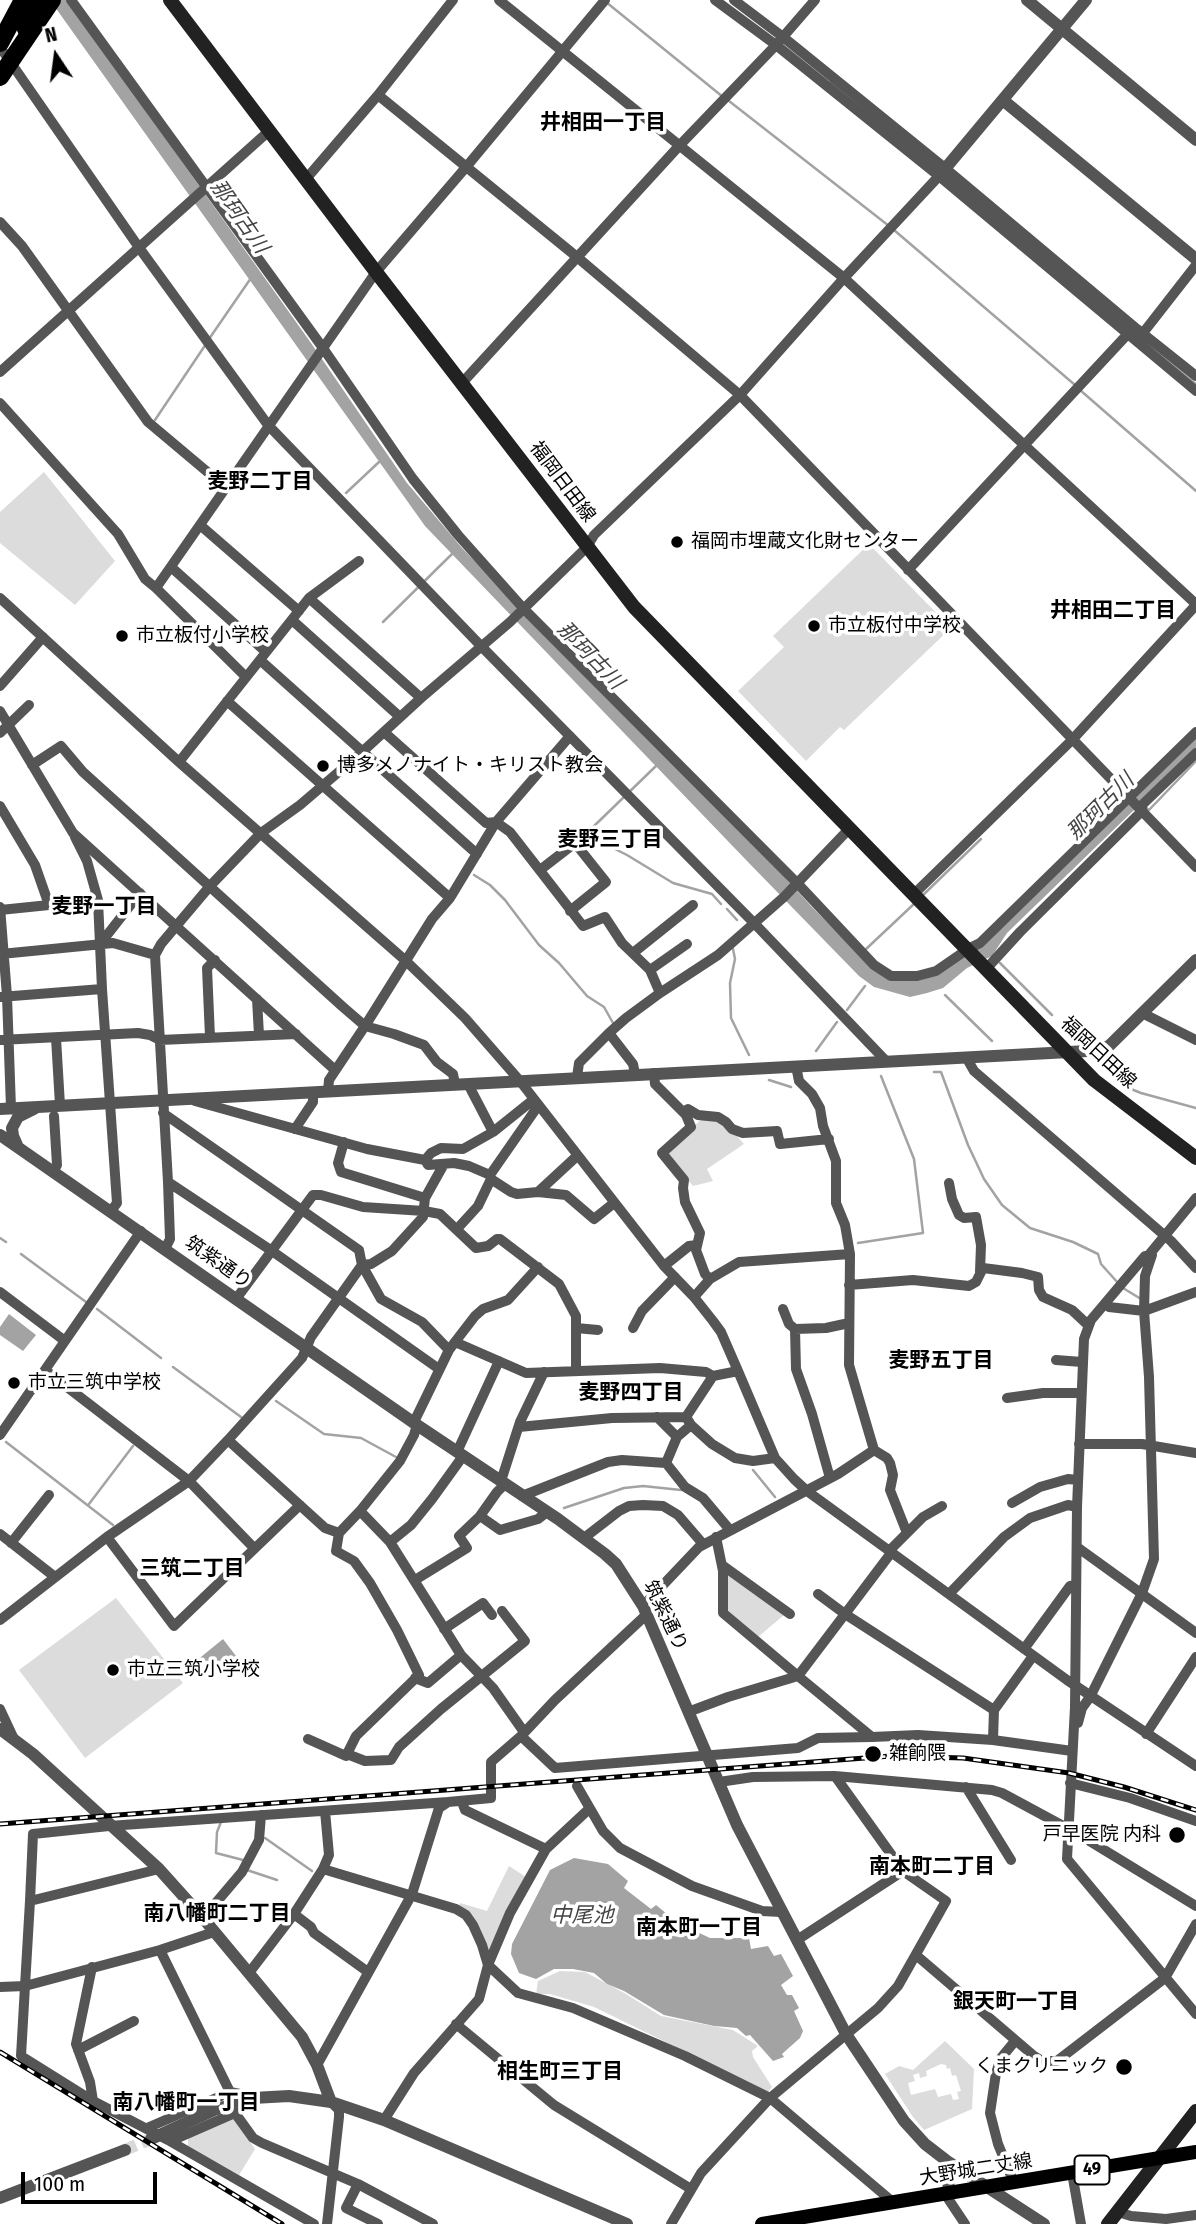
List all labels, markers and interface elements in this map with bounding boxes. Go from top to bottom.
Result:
north arrow [21,21,91,91]
text: N [43,23,59,48]
district label: 井相田一丁目 [540,110,666,136]
water label: 那珂古川 [205,175,273,259]
street label: 福岡日田線 [524,437,600,527]
district label: 麦野二丁目 [208,469,312,495]
place label: 福岡市埋蔵文化財センター [691,531,919,553]
marker: 福岡市埋蔵文化財センター [669,534,685,550]
district label: 井相田二丁目 [1050,598,1176,624]
place label: 市立板付中学校 [828,615,961,637]
water label: 那珂古川 [552,617,628,695]
marker: 市立板付中学校 [806,618,822,634]
place label: 市立板付小学校 [136,625,269,647]
marker: 市立板付小学校 [114,628,130,644]
place label: 博多メノナイト・キリスト教会 [337,755,603,777]
marker: 博多メノナイト・キリスト教会 [315,758,331,774]
water label: 那珂古川 [1062,768,1140,846]
district label: 麦野三丁目 [558,827,662,853]
district label: 麦野一丁目 [52,894,156,920]
street label: 福岡日田線 [1055,1012,1141,1094]
street label: 筑紫通り [180,1232,256,1294]
district label: 麦野五丁目 [889,1348,993,1374]
place label: 市立三筑中学校 [28,1372,161,1394]
marker: 市立三筑中学校 [6,1375,22,1391]
district label: 麦野四丁目 [579,1380,683,1406]
district label: 三筑二丁目 [140,1556,244,1582]
street label: 筑紫通り [638,1577,692,1655]
place label: 市立三筑小学校 [127,1659,260,1681]
marker: 市立三筑小学校 [105,1662,121,1678]
place label: 雑餉隈 [889,1743,946,1765]
marker: 雑餉隈 [863,1744,883,1764]
place label: 戸早医院 内科 [1043,1824,1161,1846]
marker: 戸早医院 内科 [1167,1825,1187,1845]
district label: 南本町二丁目 [869,1854,995,1880]
district label: 南八幡町二丁目 [144,1901,290,1927]
water label: 中尾池 [551,1903,613,1929]
district label: 南本町一丁目 [636,1915,762,1941]
district label: 銀天町一丁目 [953,1989,1079,2015]
place label: くまクリニック [975,2056,1108,2078]
marker: くまクリニック [1114,2057,1134,2077]
district label: 相生町三丁目 [497,2059,623,2085]
district label: 南八幡町一丁目 [113,2090,259,2116]
street label: 大野城二丈線 [918,2150,1034,2190]
road number: 49 [1074,2156,1110,2184]
scale bar [24,2158,161,2202]
text: 100 m [34,2171,85,2197]

